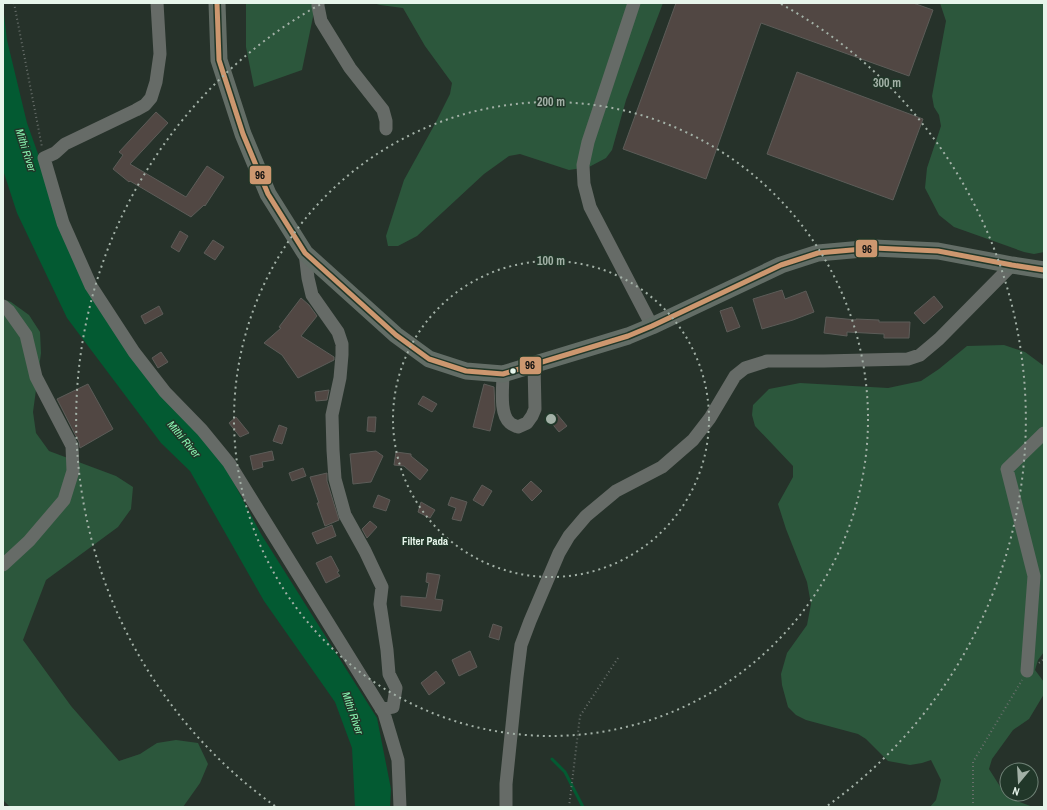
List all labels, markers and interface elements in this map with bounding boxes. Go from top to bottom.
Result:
text: 300 m [873,75,901,91]
text: 200 m [537,94,565,110]
water label: Mithi River [13,127,40,174]
line badge: 96 [249,165,272,185]
text: 96 [255,168,265,182]
line badge: 96 [855,239,878,258]
text: 96 [862,242,872,256]
text: 100 m [537,253,565,269]
line badge: 96 [519,356,542,375]
text: 96 [525,358,535,372]
unlabelled marker [508,366,518,376]
centre of rings [544,412,558,426]
water label: Mithi River [164,418,204,461]
district label: Filter Pada [402,534,448,548]
water label: Mithi River [339,690,367,737]
north arrow [999,762,1039,802]
text: N [1011,784,1021,799]

